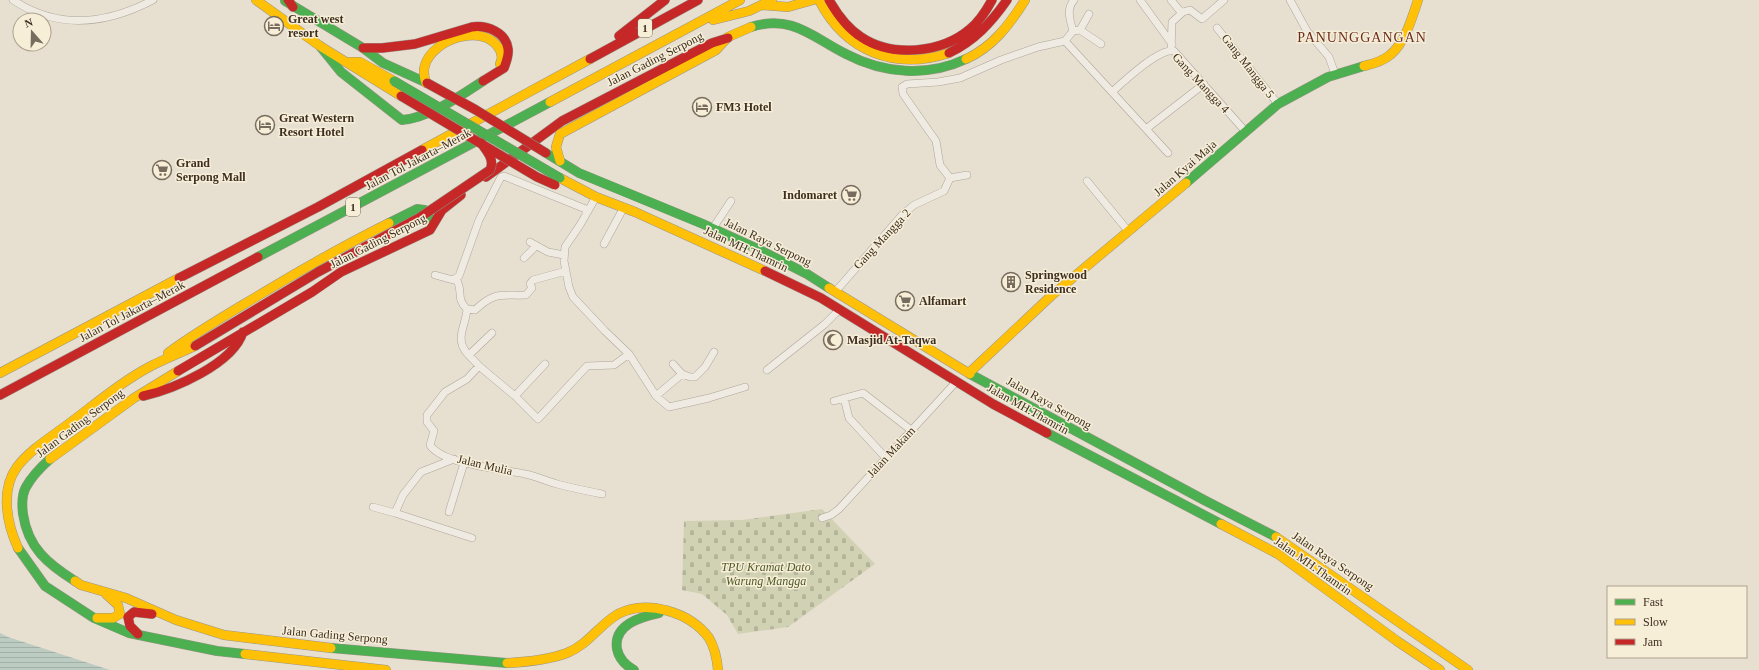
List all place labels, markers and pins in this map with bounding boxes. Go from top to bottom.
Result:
place label: Great west resort [288,12,343,40]
hotel icon: Great west resort [263,15,285,37]
hotel icon: FM3 Hotel [691,96,713,118]
place label: FM3 Hotel [716,100,772,114]
place label: Great Western Resort Hotel [279,111,355,139]
hotel icon: Great Western Resort Hotel [254,114,276,136]
place label: Grand Serpong Mall [176,156,246,184]
supermarket icon: Grand Serpong Mall [151,159,173,181]
supermarket icon: Indomaret [840,184,862,206]
place label: Indomaret [783,188,837,202]
place label: Springwood Residence [1025,268,1087,296]
building icon: Springwood Residence [1000,271,1022,293]
supermarket icon: Alfamart [894,290,916,312]
place label: Alfamart [919,294,966,308]
mosque icon: Masjid At-Taqwa [822,329,844,351]
place label: Masjid At-Taqwa [847,333,936,347]

